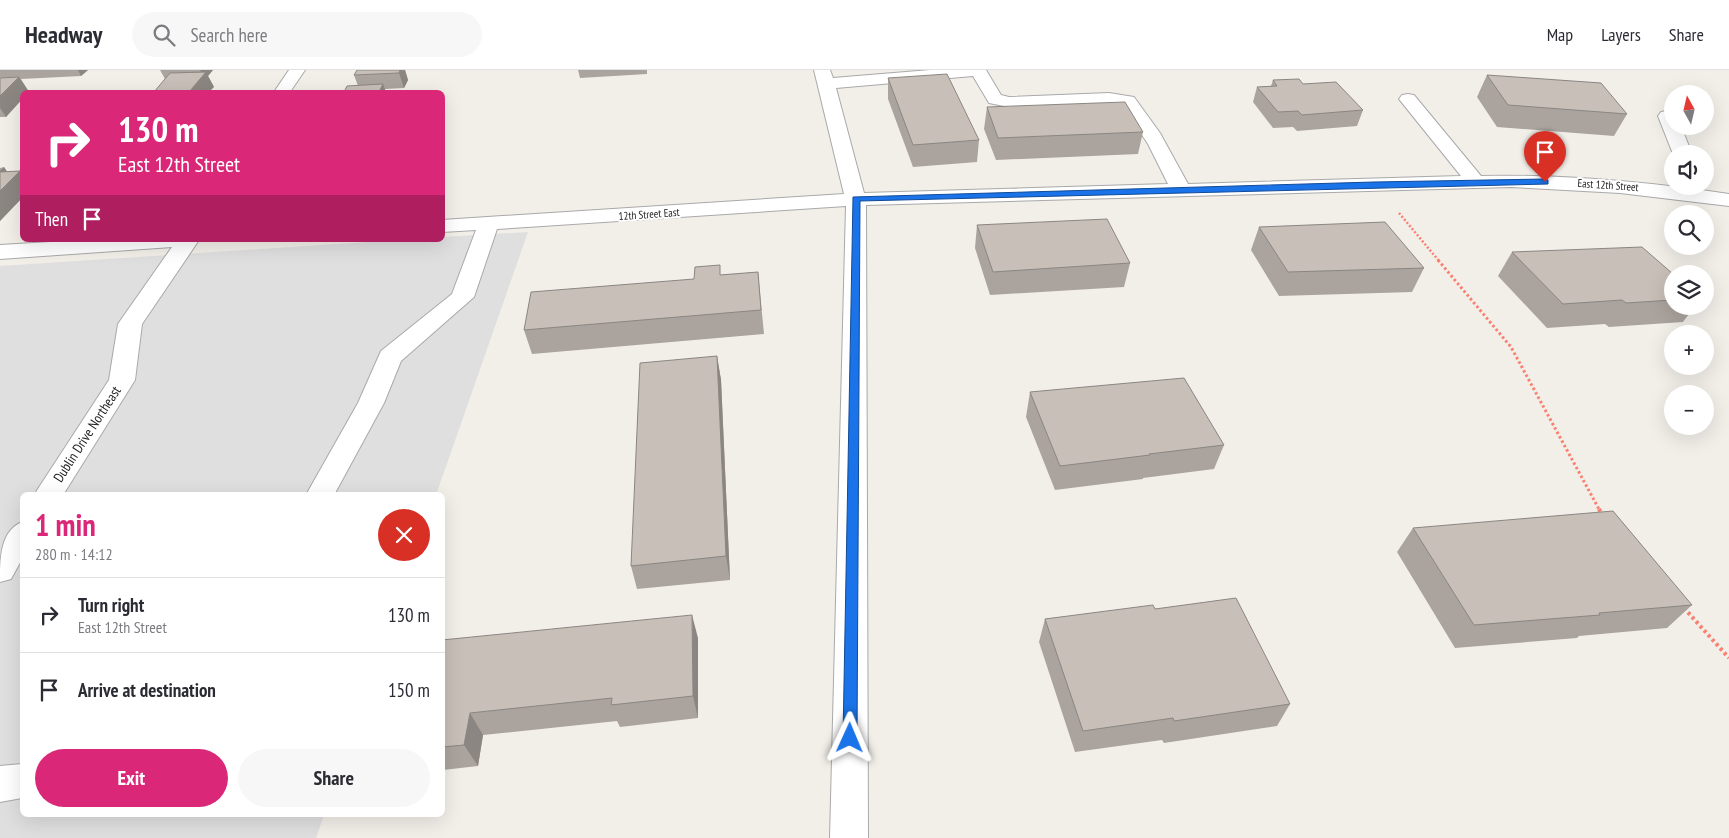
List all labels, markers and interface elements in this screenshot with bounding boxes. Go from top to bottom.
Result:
search box [132,12,482,57]
text: Headway [25,19,102,50]
icon: search [150,21,178,49]
text: Search here [190,23,268,47]
text: Map [1547,23,1573,46]
text: Layers [1601,23,1641,46]
text: Share [1669,23,1704,46]
north arrow [1664,85,1714,135]
map controls [1664,85,1714,435]
text: 130 m [118,106,199,152]
icon: right [35,110,100,175]
pin [1524,131,1566,182]
icon: arrive [1531,138,1559,166]
button: sound [1664,145,1714,195]
text: East 12th Street [118,150,240,178]
street label: East 12th Street [1577,176,1639,194]
icon: arrive [78,205,106,233]
street label: 12th Street East [618,205,680,223]
button: search [1664,205,1714,255]
text: Then [35,207,68,231]
button: layers [1664,265,1714,315]
button: + [1664,325,1714,375]
street label: Dublin Drive Northeast [49,382,125,485]
button: − [1664,385,1714,435]
text: 1 min [35,505,96,544]
button: close [378,509,430,561]
text: 280 m · 14:12 [35,544,113,564]
text: Turn right [78,593,144,617]
icon: right [35,601,63,629]
text: 130 m [388,603,430,627]
text: East 12th Street [78,617,167,637]
icon: arrive [35,676,63,704]
text: Arrive at destination [78,678,216,702]
text: 150 m [388,678,430,702]
position arrow [823,711,875,763]
button: Exit [35,749,228,807]
button: Share [238,749,430,807]

